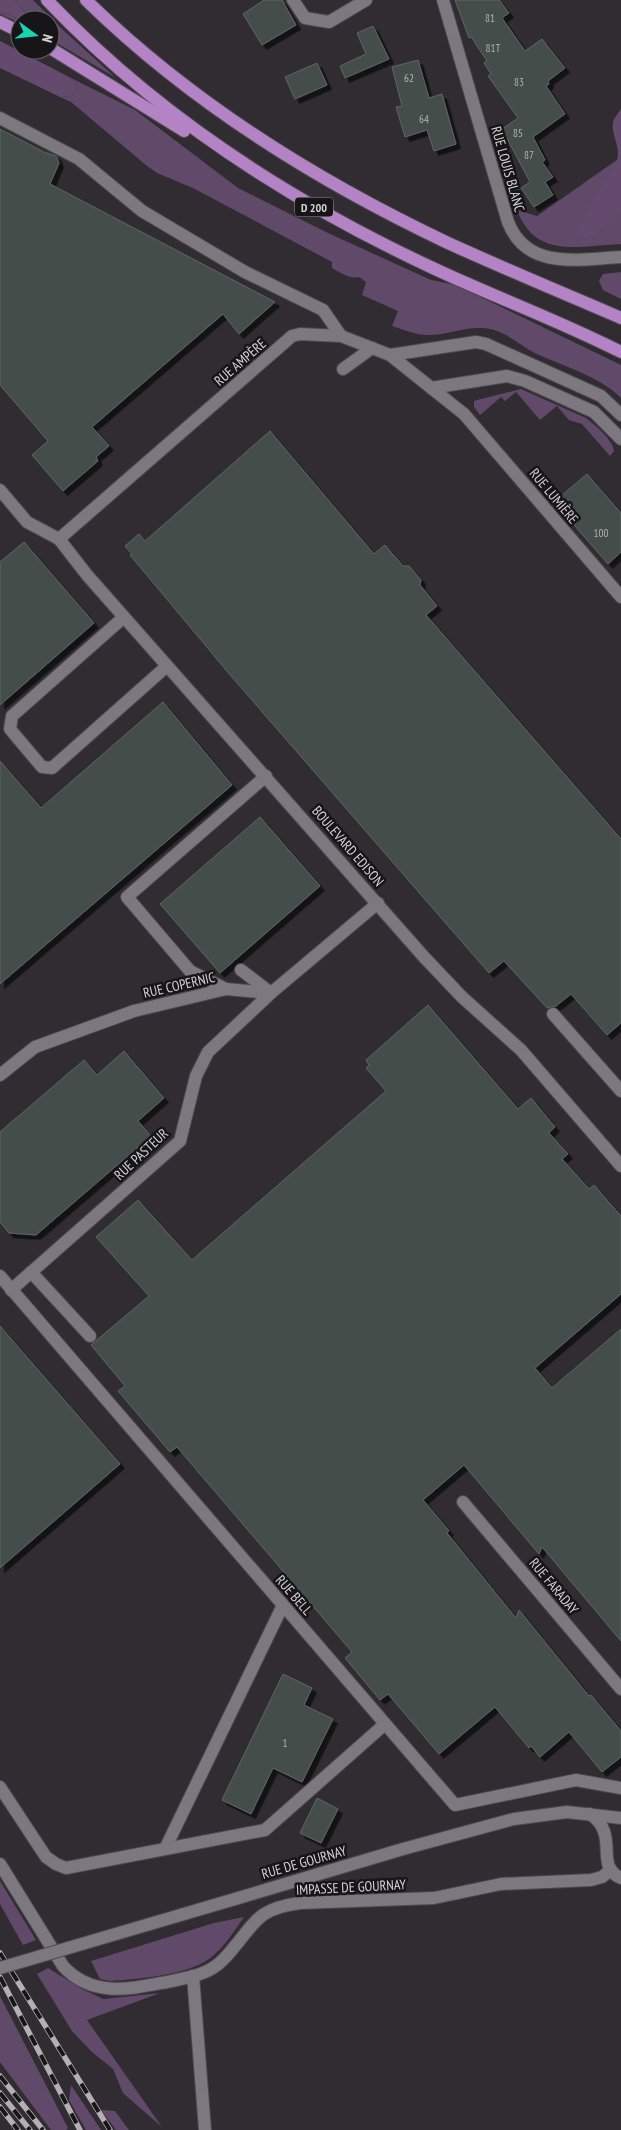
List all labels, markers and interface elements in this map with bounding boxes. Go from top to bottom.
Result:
north arrow [10,10,60,60]
house number: 81 [485,11,495,25]
text: N [38,32,57,44]
house number: 81T [486,41,500,55]
house number: 62 [404,71,414,85]
house number: 83 [514,75,524,89]
house number: 64 [419,112,429,126]
street label: RUE LOUIS BLANC [487,124,529,214]
house number: 85 [513,126,523,140]
house number: 87 [524,148,534,162]
road number: D 200 [295,198,333,216]
street label: RUE AMPÈRE [210,334,270,390]
street label: RUE LUMIÈRE [526,465,582,527]
house number: 100 [594,526,608,540]
street label: BOULEVARD EDISON [308,802,388,890]
street label: RUE COPERNIC [141,968,217,1002]
street label: RUE PASTEUR [110,1124,172,1184]
street label: RUE FARADAY [525,1554,583,1618]
street label: RUE BELL [272,1571,316,1619]
house number: 1 [283,1736,288,1750]
street label: RUE DE GOURNAY [259,1841,349,1883]
street label: IMPASSE DE GOURNAY [296,1875,407,1899]

